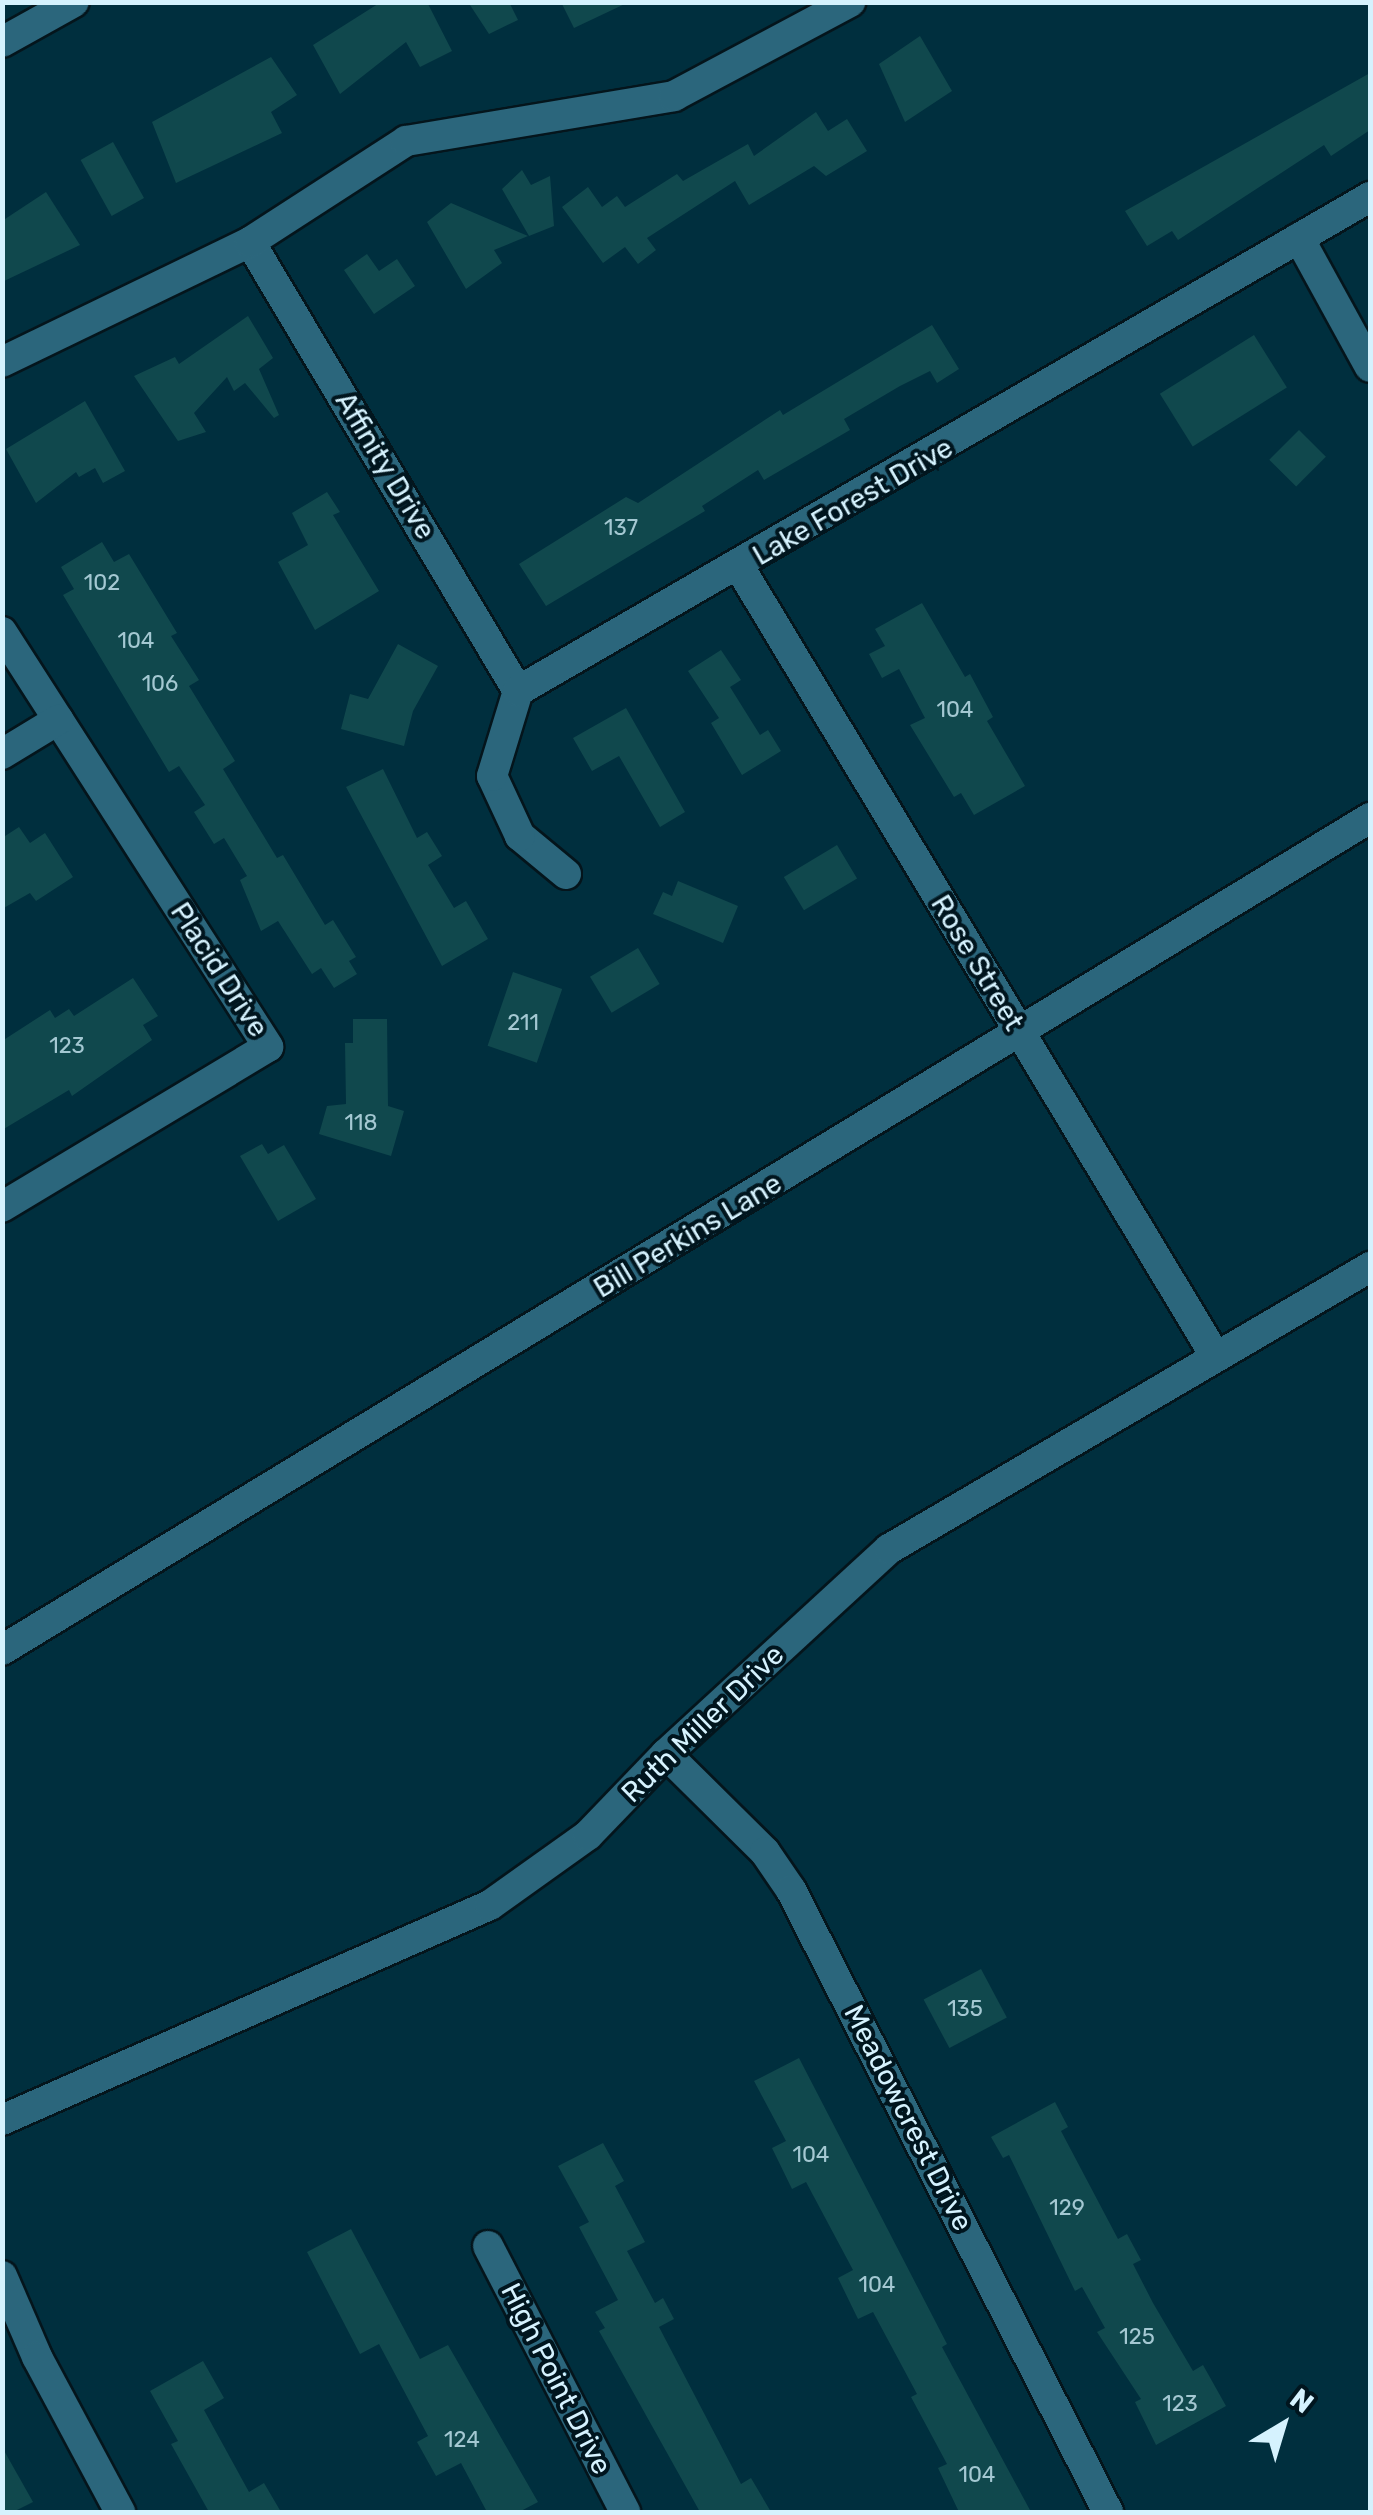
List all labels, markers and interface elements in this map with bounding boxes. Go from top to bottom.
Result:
street label: Affinity Drive [328,386,442,546]
street label: Lake Forest Drive [747,431,959,573]
house number: 137 [604,515,638,541]
house number: 102 [84,570,120,596]
house number: 104 [117,628,155,654]
house number: 106 [142,671,178,697]
house number: 104 [936,697,974,723]
street label: Rose Street [923,889,1031,1037]
street label: Placid Drive [163,897,275,1043]
house number: 211 [507,1010,539,1036]
house number: 123 [49,1033,85,1059]
house number: 118 [345,1110,377,1136]
street label: Bill Perkins Lane [588,1167,788,1305]
street label: Ruth Miller Drive [615,1638,791,1810]
house number: 135 [947,1996,983,2022]
street label: Meadowcrest Drive [837,2000,979,2236]
house number: 104 [792,2142,830,2168]
house number: 129 [1049,2195,1085,2221]
house number: 104 [858,2272,896,2298]
street label: High Point Drive [493,2278,619,2480]
house number: 125 [1119,2324,1155,2350]
north arrow [1233,2375,1333,2475]
text: N [1284,2382,1320,2420]
house number: 123 [1162,2391,1198,2417]
house number: 124 [444,2427,480,2453]
house number: 104 [958,2462,996,2488]

